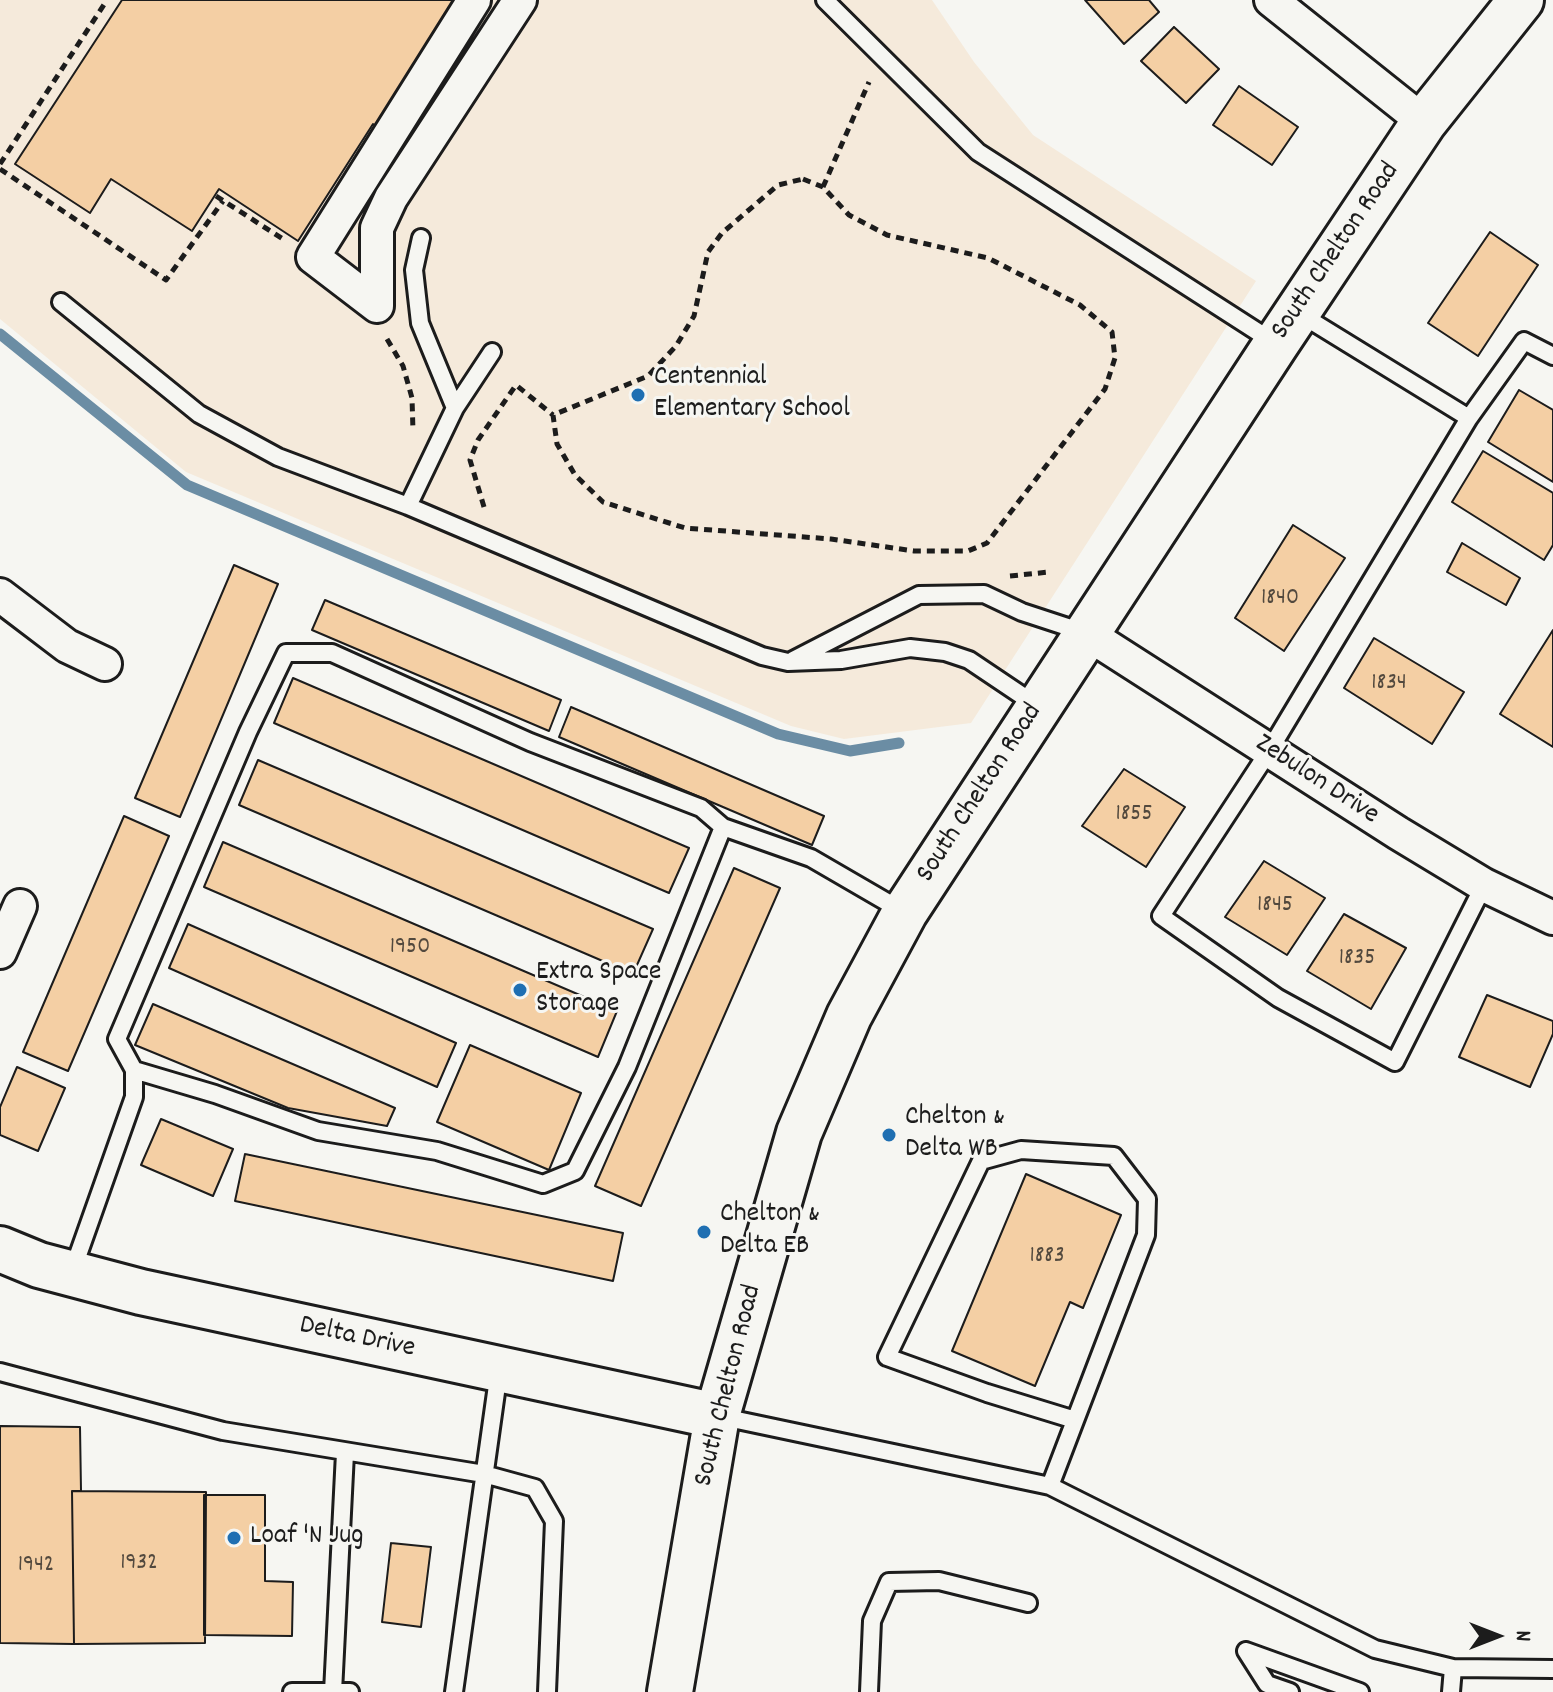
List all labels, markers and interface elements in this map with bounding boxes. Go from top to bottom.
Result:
street label: South Chelton Road [1265,157,1409,347]
place label: Centennial Elementary School [654,362,850,428]
marker: Centennial Elementary School [629,386,647,404]
house number: 1840 [1261,586,1299,614]
house number: 1834 [1371,671,1407,699]
street label: South Chelton Road [911,698,1051,890]
street label: Zebulon Drive [1248,728,1384,834]
house number: 1855 [1115,802,1153,830]
house number: 1845 [1257,893,1293,921]
house number: 1950 [390,935,430,963]
house number: 1835 [1339,946,1375,974]
place label: Extra Space Storage [536,957,661,1023]
marker: Extra Space Storage [511,981,529,999]
place label: Chelton & Delta WB [905,1102,1005,1168]
marker: Chelton & Delta WB [880,1126,898,1144]
place label: Chelton & Delta EB [720,1199,820,1265]
marker: Chelton & Delta EB [695,1223,713,1241]
house number: 1883 [1029,1244,1065,1272]
street label: South Chelton Road [689,1282,771,1490]
street label: Delta Drive [296,1310,418,1368]
place label: Loaf 'N Jug [250,1521,364,1555]
marker: Loaf 'N Jug [225,1529,243,1547]
house number: 1932 [120,1551,158,1579]
house number: 1942 [18,1553,54,1581]
north arrow [1457,1596,1537,1676]
text: N [1506,1631,1537,1641]

